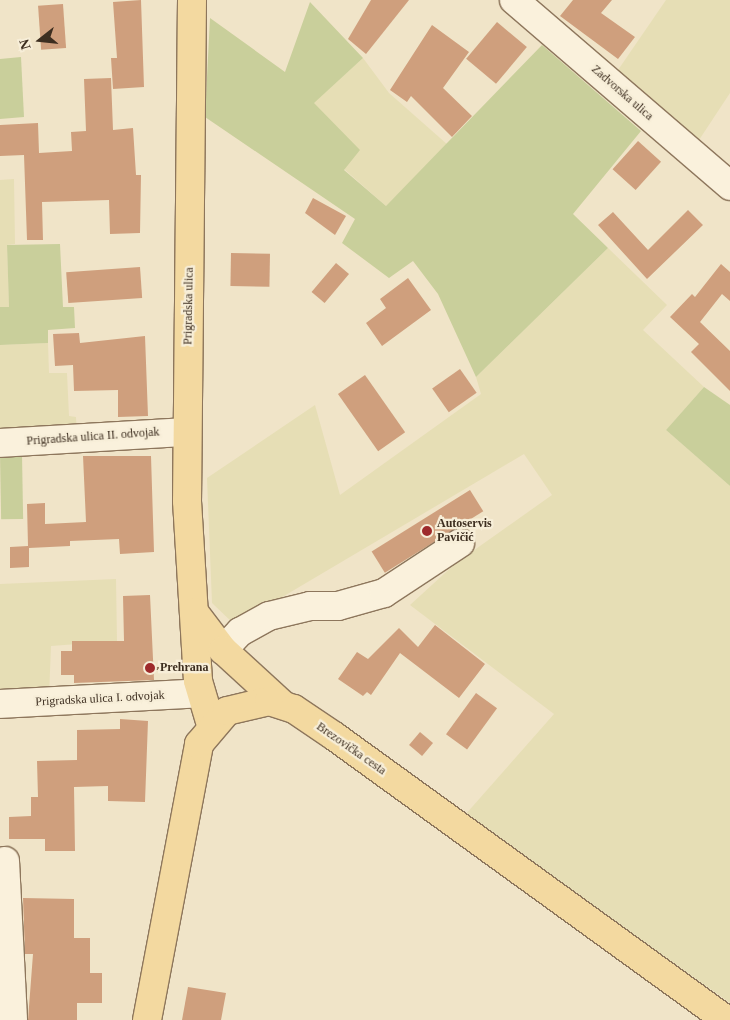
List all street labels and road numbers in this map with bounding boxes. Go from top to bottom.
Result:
street label: Zadvorska ulica [588,62,656,124]
street label: Prigradska ulica [181,267,197,345]
street label: Prigradska ulica II. odvojak [26,425,160,449]
street label: Prigradska ulica I. odvojak [35,688,165,710]
street label: Brezovička cesta [313,720,389,778]

